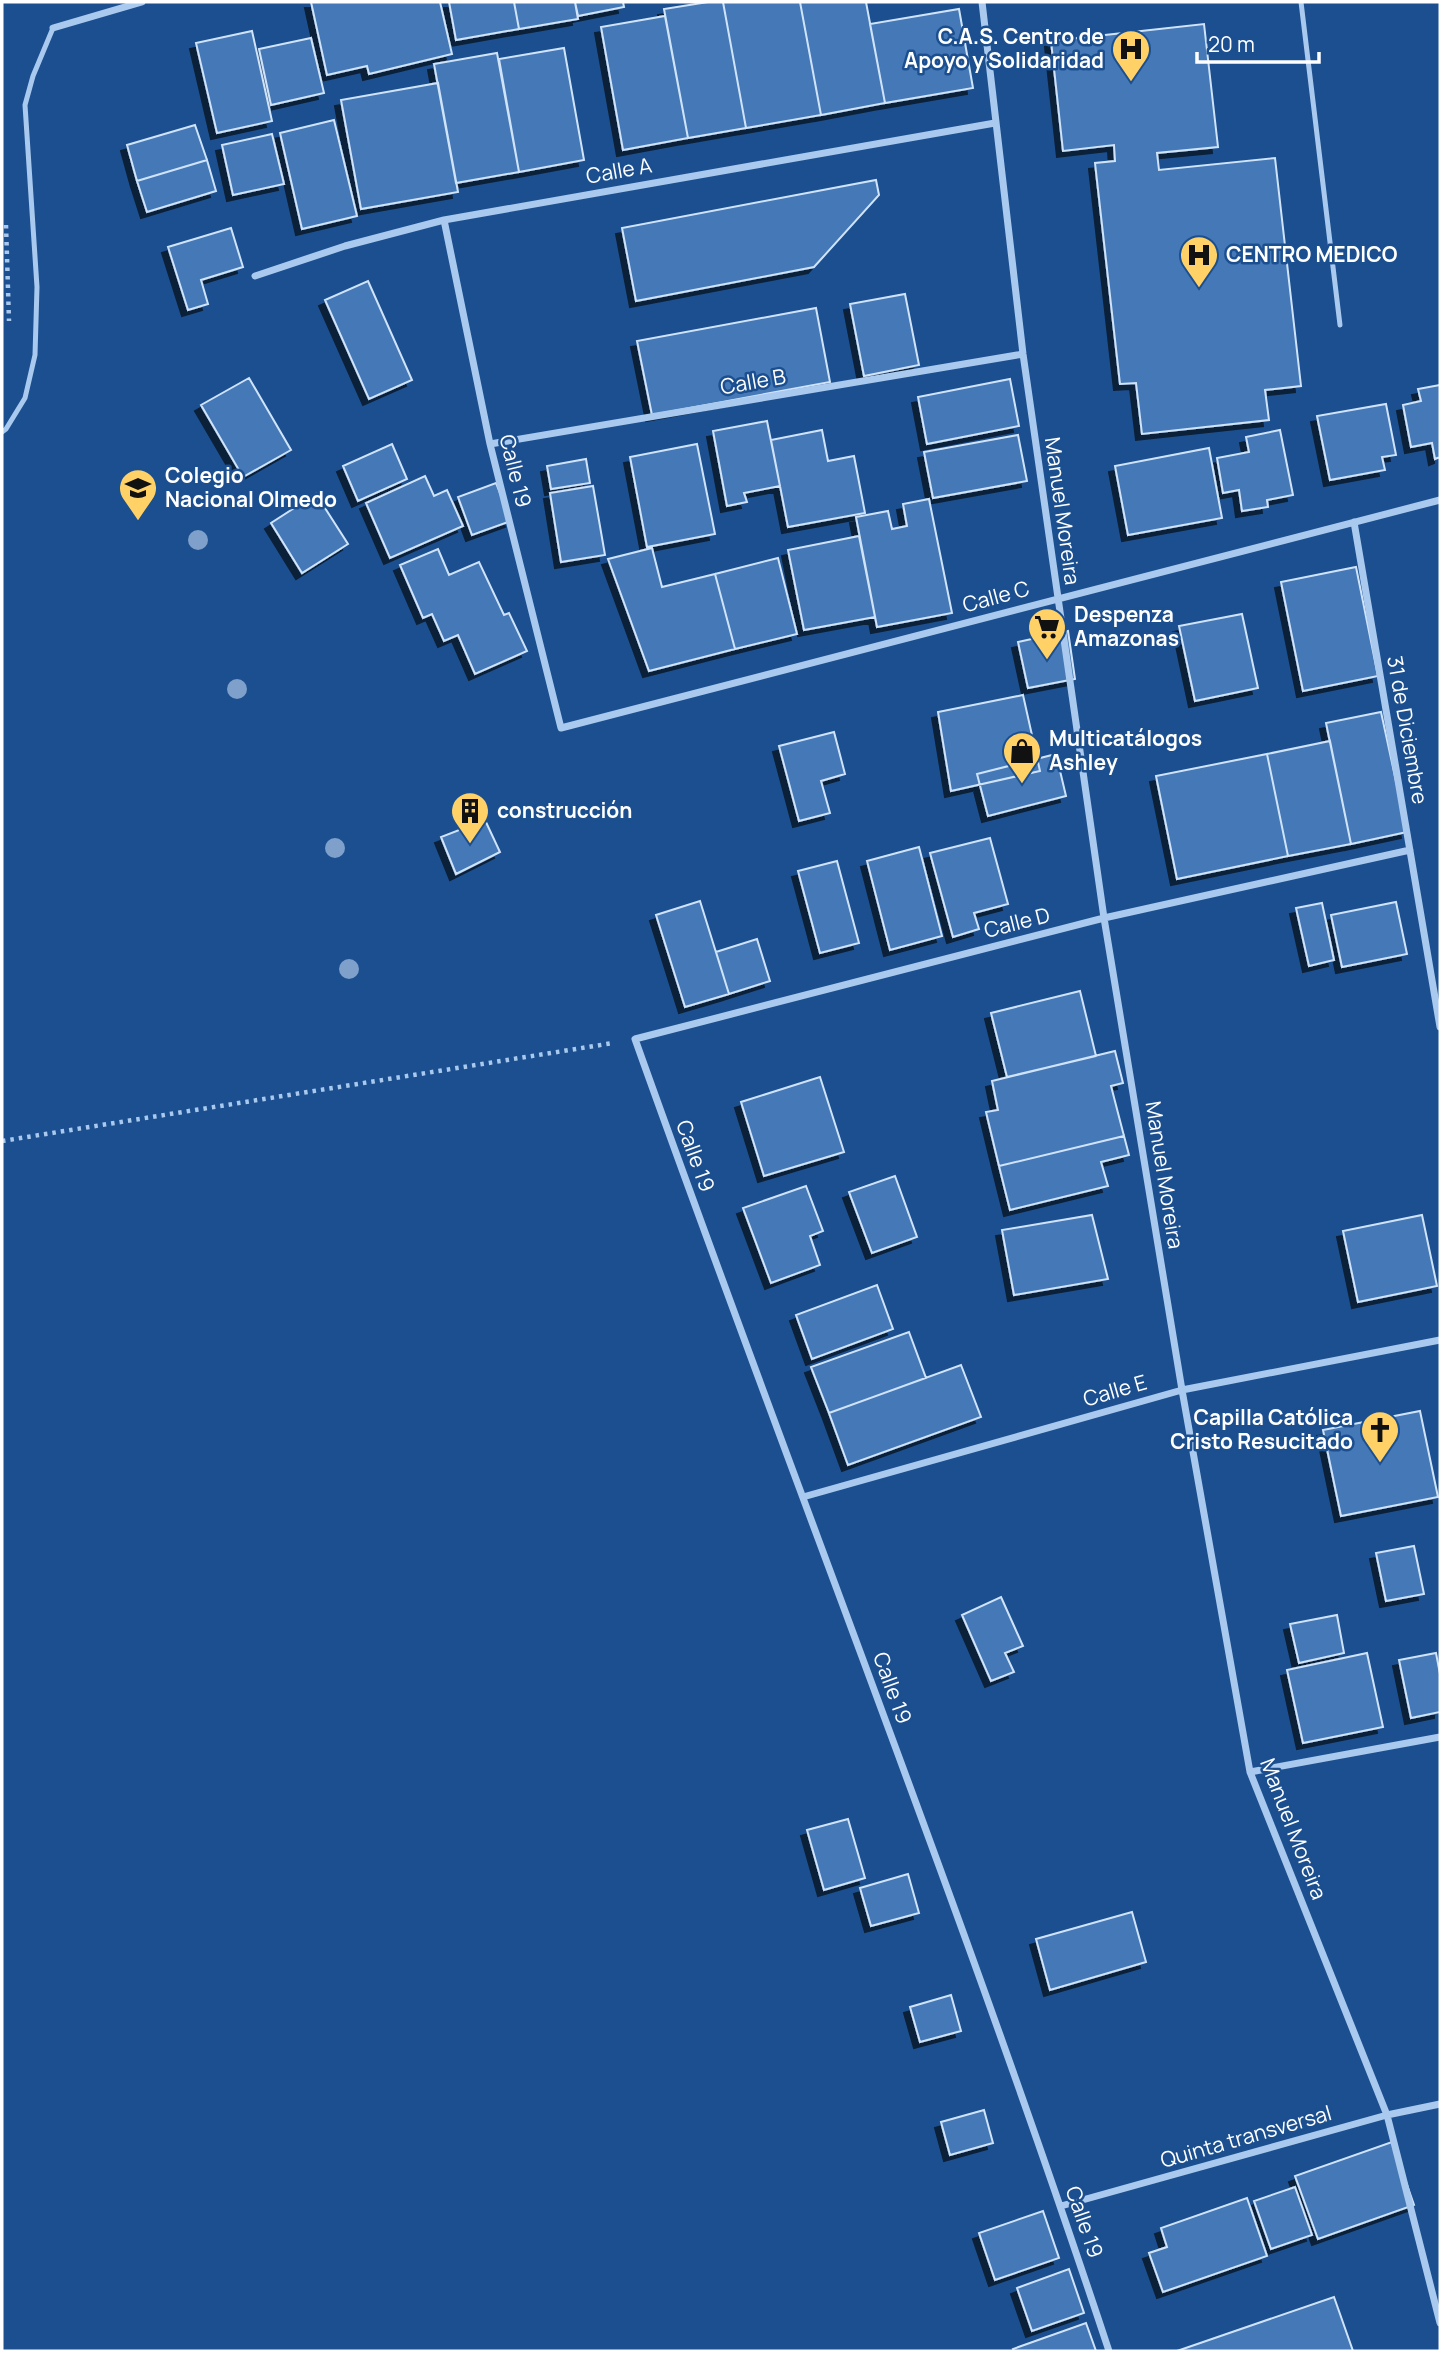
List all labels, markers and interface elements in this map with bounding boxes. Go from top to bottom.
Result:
scale bar [1197,21,1320,65]
place label: C.A.S. Centro de Apoyo y Solidaridad [904,22,1104,74]
hospital icon: C.A.S. Centro de Apoyo y Solidaridad [1110,28,1152,83]
text: 20 m [1208,30,1255,58]
street label: Calle A [584,150,654,190]
hospital icon: CENTRO MEDICO [1178,234,1220,289]
place label: CENTRO MEDICO [1226,240,1398,268]
street label: Calle B [718,361,788,401]
street label: Calle 19 [493,431,539,510]
street label: Manuel Moreira [1039,435,1087,587]
place label: Colegio Nacional Olmedo [165,461,337,513]
school or university icon: Colegio Nacional Olmedo [117,467,159,522]
street label: Calle C [959,574,1032,618]
place label: Despenza Amazonas [1074,600,1179,652]
supermarket icon: Despenza Amazonas [1026,606,1068,661]
street label: 31 de Diciembre [1381,654,1435,806]
place label: Multicatálogos Ashley [1049,724,1202,776]
shop icon: Multicatálogos Ashley [1001,730,1043,785]
building icon: construcción [449,790,491,845]
place label: construcción [497,796,632,824]
street label: Calle D [981,900,1053,944]
street label: Manuel Moreira [1139,1099,1190,1251]
street label: Calle 19 [670,1116,722,1195]
street label: Calle E [1080,1368,1150,1412]
place label: Capilla Católica Cristo Resucitado [1170,1403,1353,1455]
church icon: Capilla Católica Cristo Resucitado [1359,1409,1401,1464]
street label: Calle 19 [867,1648,919,1727]
street label: Manuel Moreira [1254,1754,1334,1903]
street label: Quinta transversal [1157,2098,1335,2174]
street label: Calle 19 [1060,2182,1110,2261]

